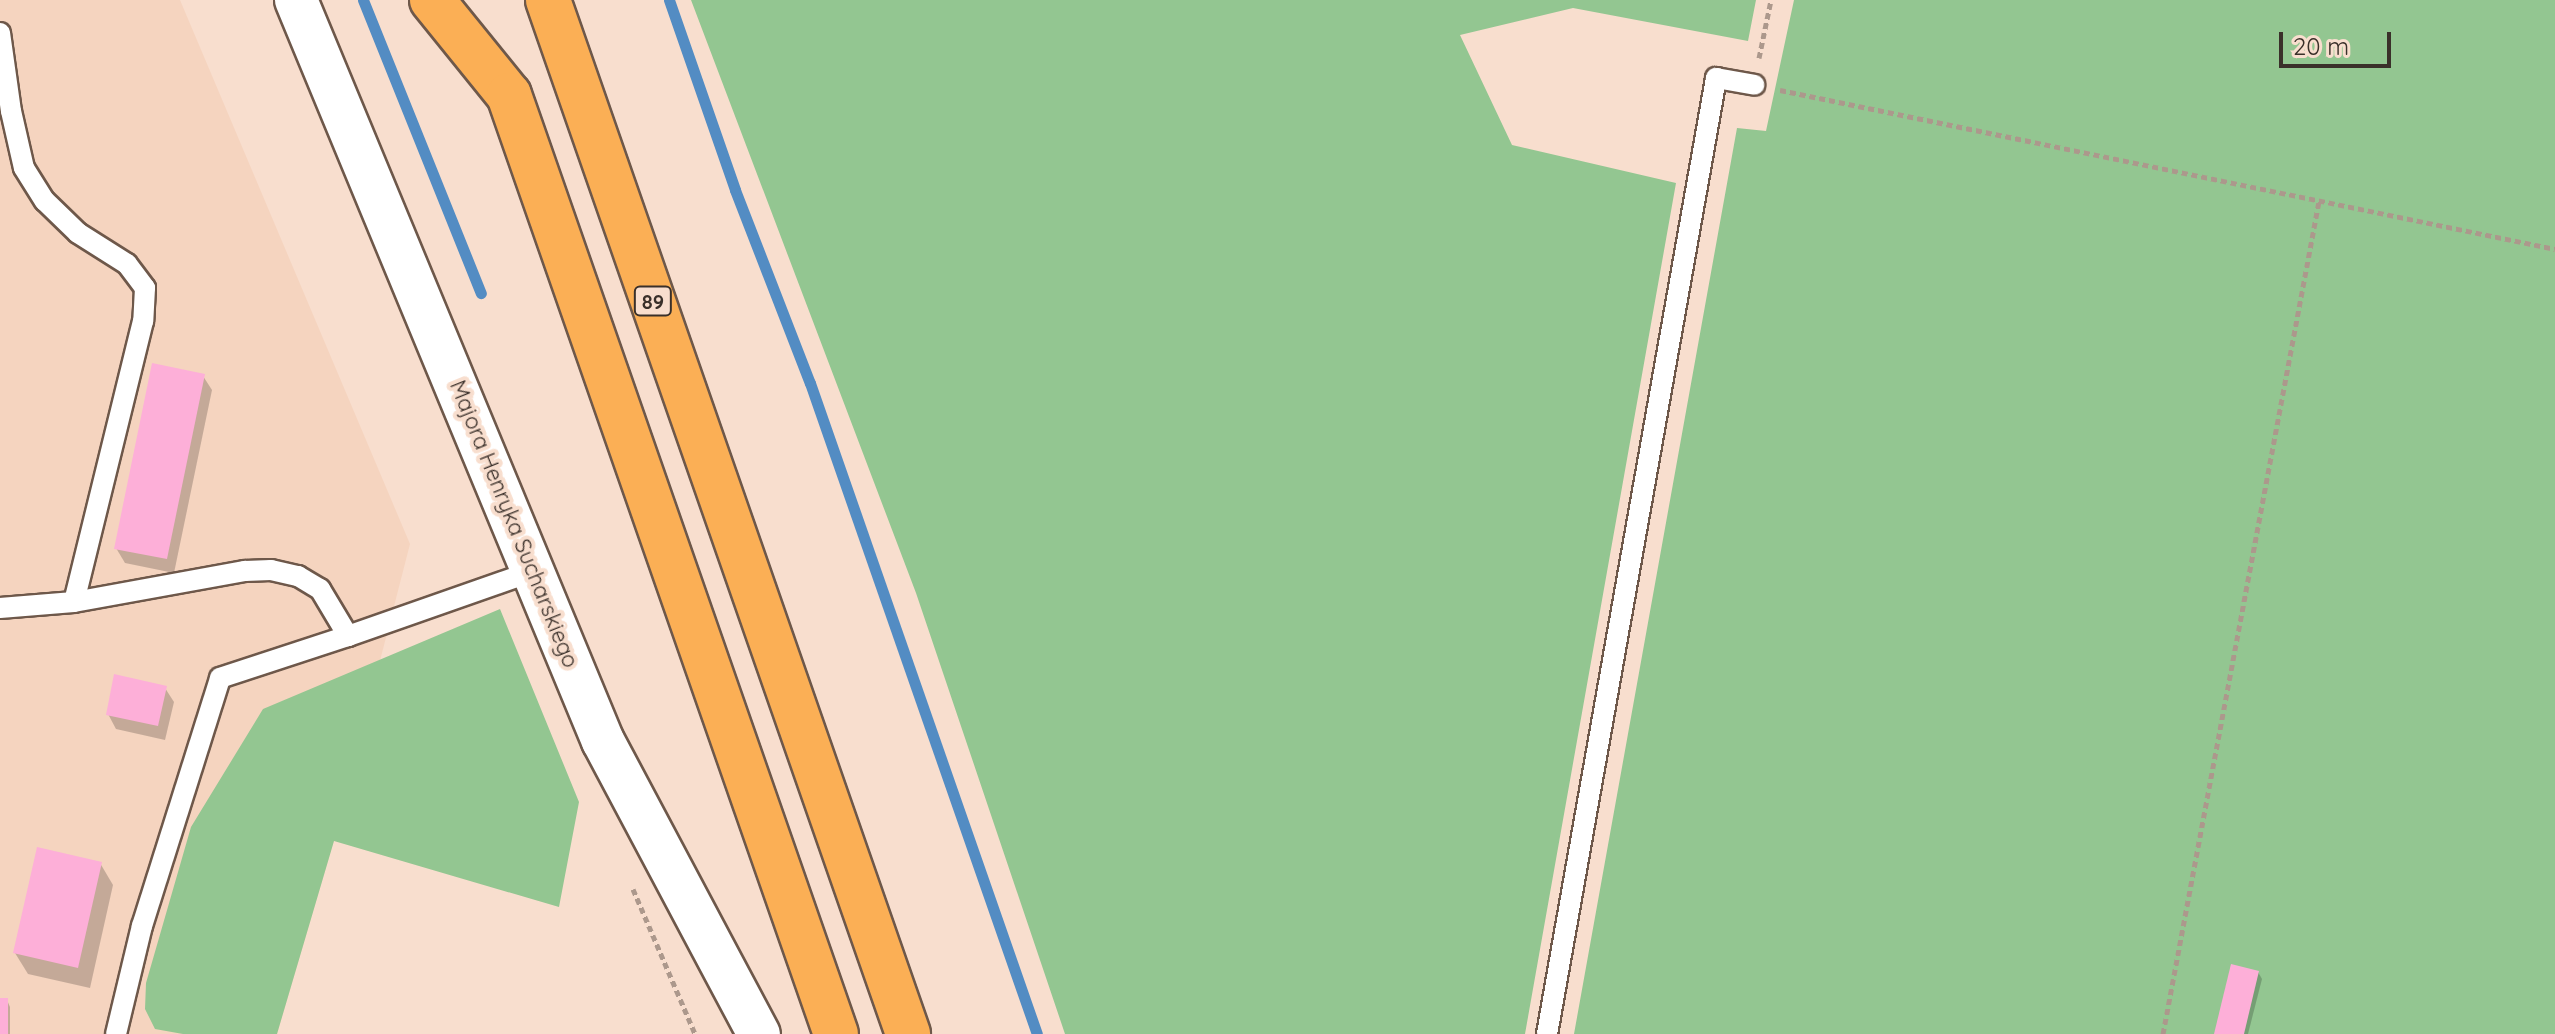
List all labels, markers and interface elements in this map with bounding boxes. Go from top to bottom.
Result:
scale bar [2283,16,2395,66]
text: 20 m [2293,31,2349,61]
road number: 89 [633,285,673,317]
street label: Majora Henryka Sucharskiego [444,376,584,672]

